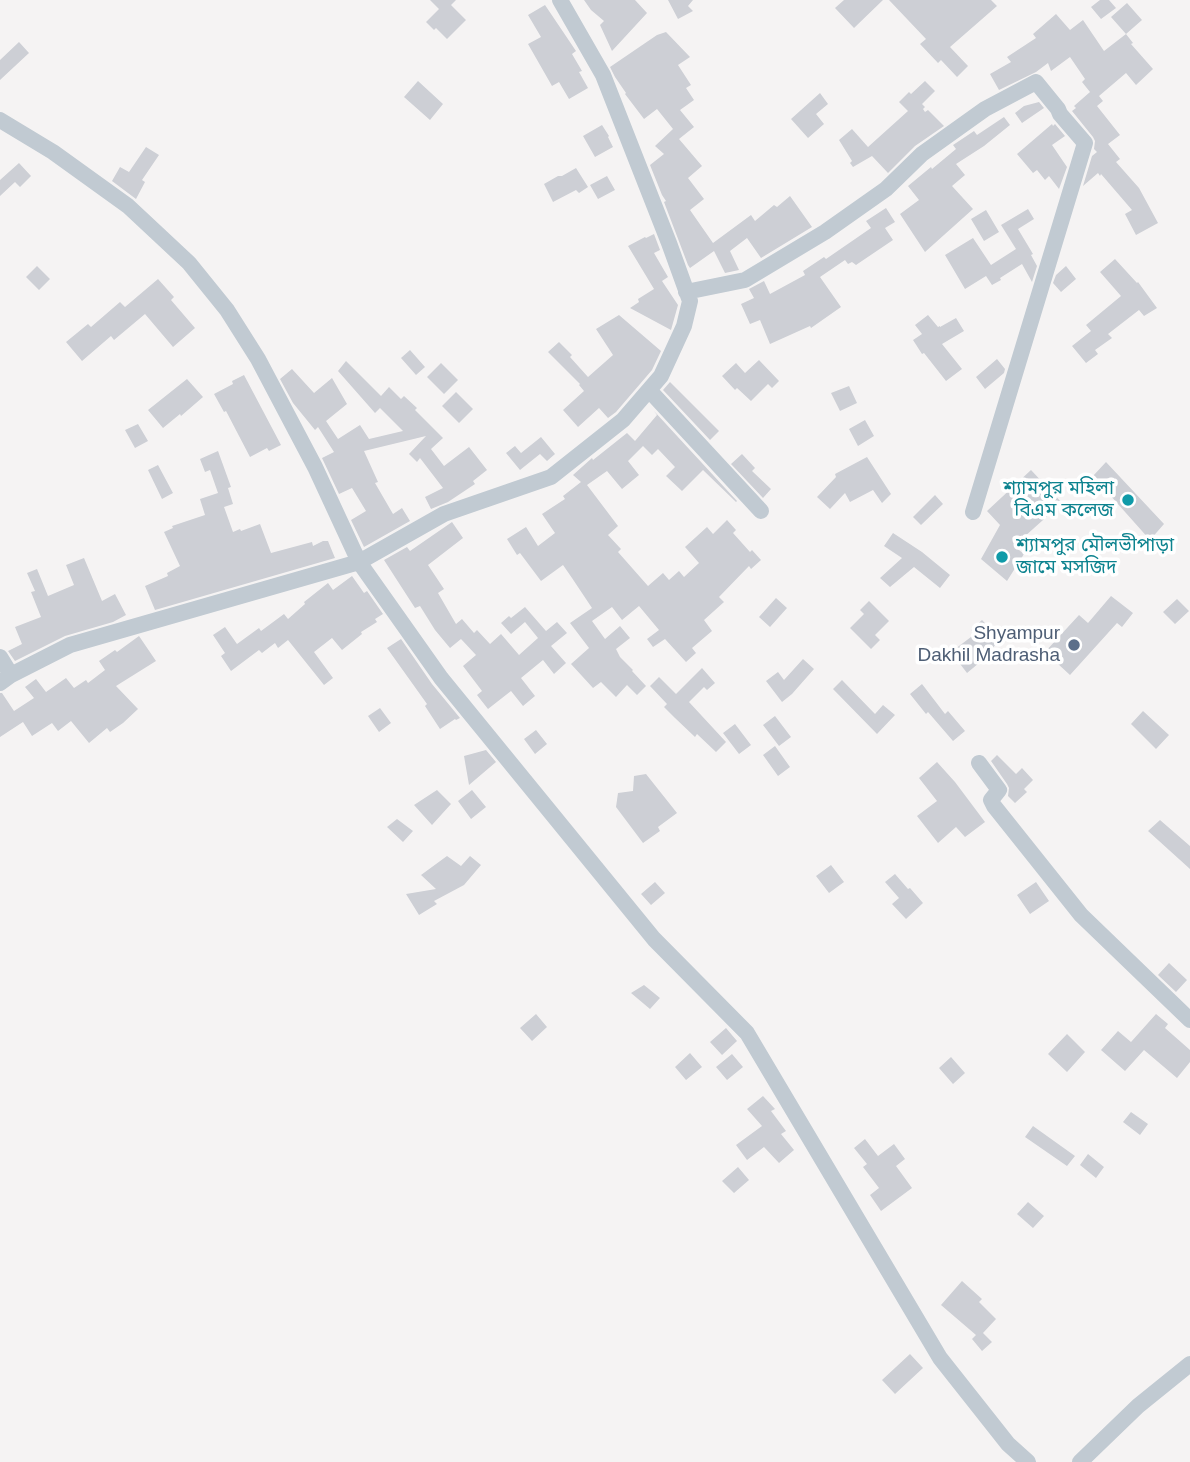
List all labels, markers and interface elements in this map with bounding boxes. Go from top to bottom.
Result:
place label: শ্যামপুর মহিলা বিএম কলেজ [1003,478,1114,522]
marker: শ্যামপুর মহিলা বিএম কলেজ [1120,492,1136,508]
place label: শ্যামপুর মৌলভীপাড়া জামে মসজিদ [1016,535,1174,579]
marker: শ্যামপুর মৌলভীপাড়া জামে মসজিদ [994,549,1010,565]
place label: Shyampur Dakhil Madrasha [917,623,1060,667]
marker: Shyampur Dakhil Madrasha [1066,637,1082,653]

